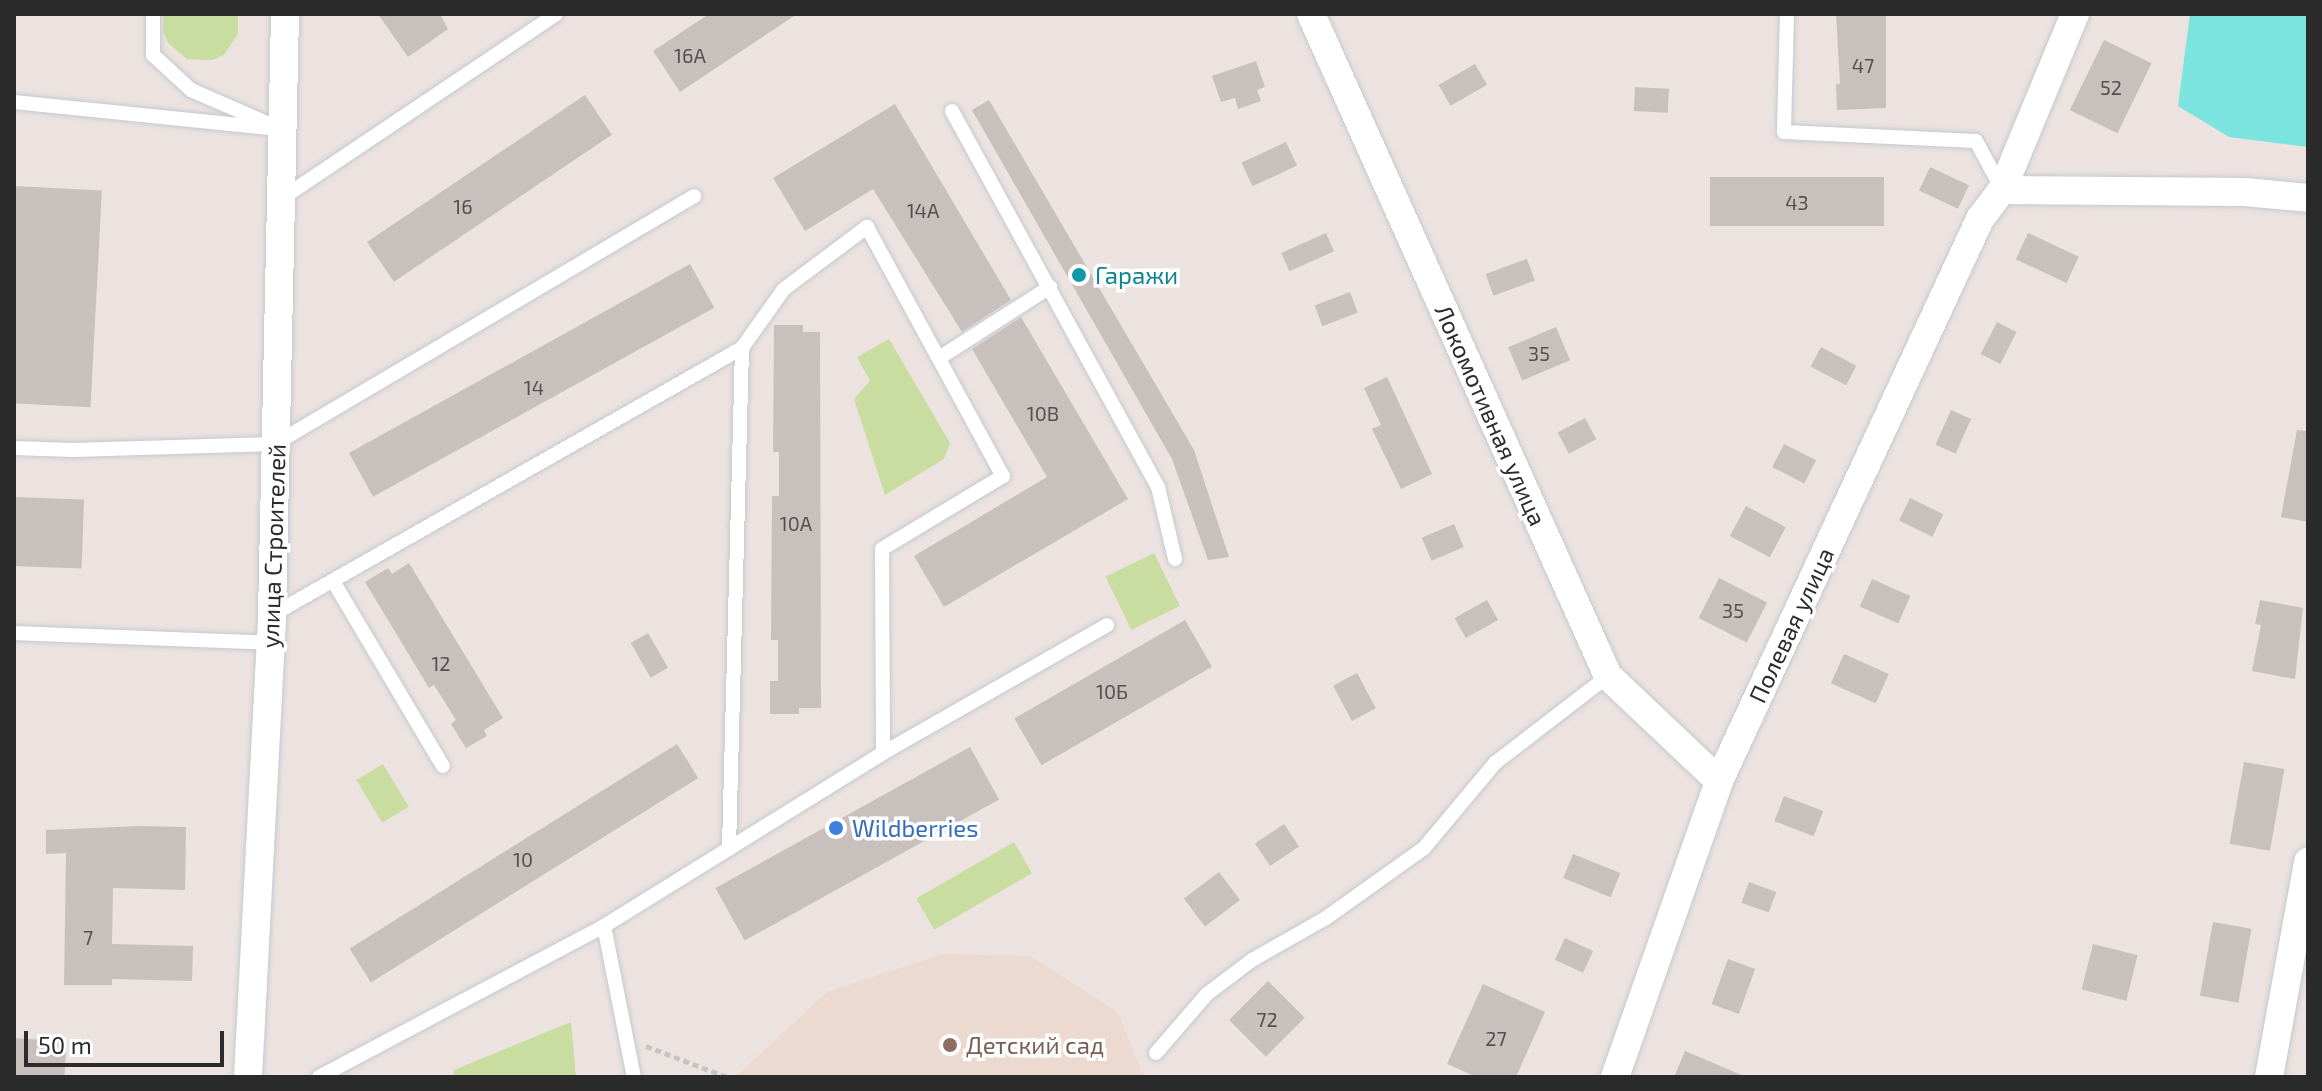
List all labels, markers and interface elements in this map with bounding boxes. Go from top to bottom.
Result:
house number: 16А [674,43,706,67]
house number: 47 [1852,53,1874,77]
house number: 52 [2100,75,2122,99]
house number: 43 [1785,190,1809,214]
house number: 16 [453,194,473,218]
house number: 14А [907,198,939,222]
place label: Гаражи [1095,261,1178,289]
marker: Гаражи [1070,266,1088,284]
street label: Локомотивная улица [1429,300,1553,530]
house number: 35 [1528,341,1550,365]
house number: 14 [524,375,544,399]
house number: 10В [1027,401,1059,425]
street label: улица Строителей [255,443,291,649]
house number: 10А [780,511,812,535]
street label: Полевая улица [1742,543,1840,707]
house number: 35 [1722,598,1744,622]
house number: 12 [431,651,451,675]
house number: 10Б [1096,679,1128,703]
place label: Wildberries [852,814,978,842]
marker: Wildberries [827,819,845,837]
house number: 10 [513,847,533,871]
house number: 7 [83,925,93,949]
house number: 72 [1256,1007,1278,1031]
scale bar [28,1015,228,1065]
house number: 27 [1485,1026,1507,1050]
text: 50 m [38,1030,92,1059]
place label: Детский сад [966,1031,1104,1059]
marker: Детский сад [941,1036,959,1054]

